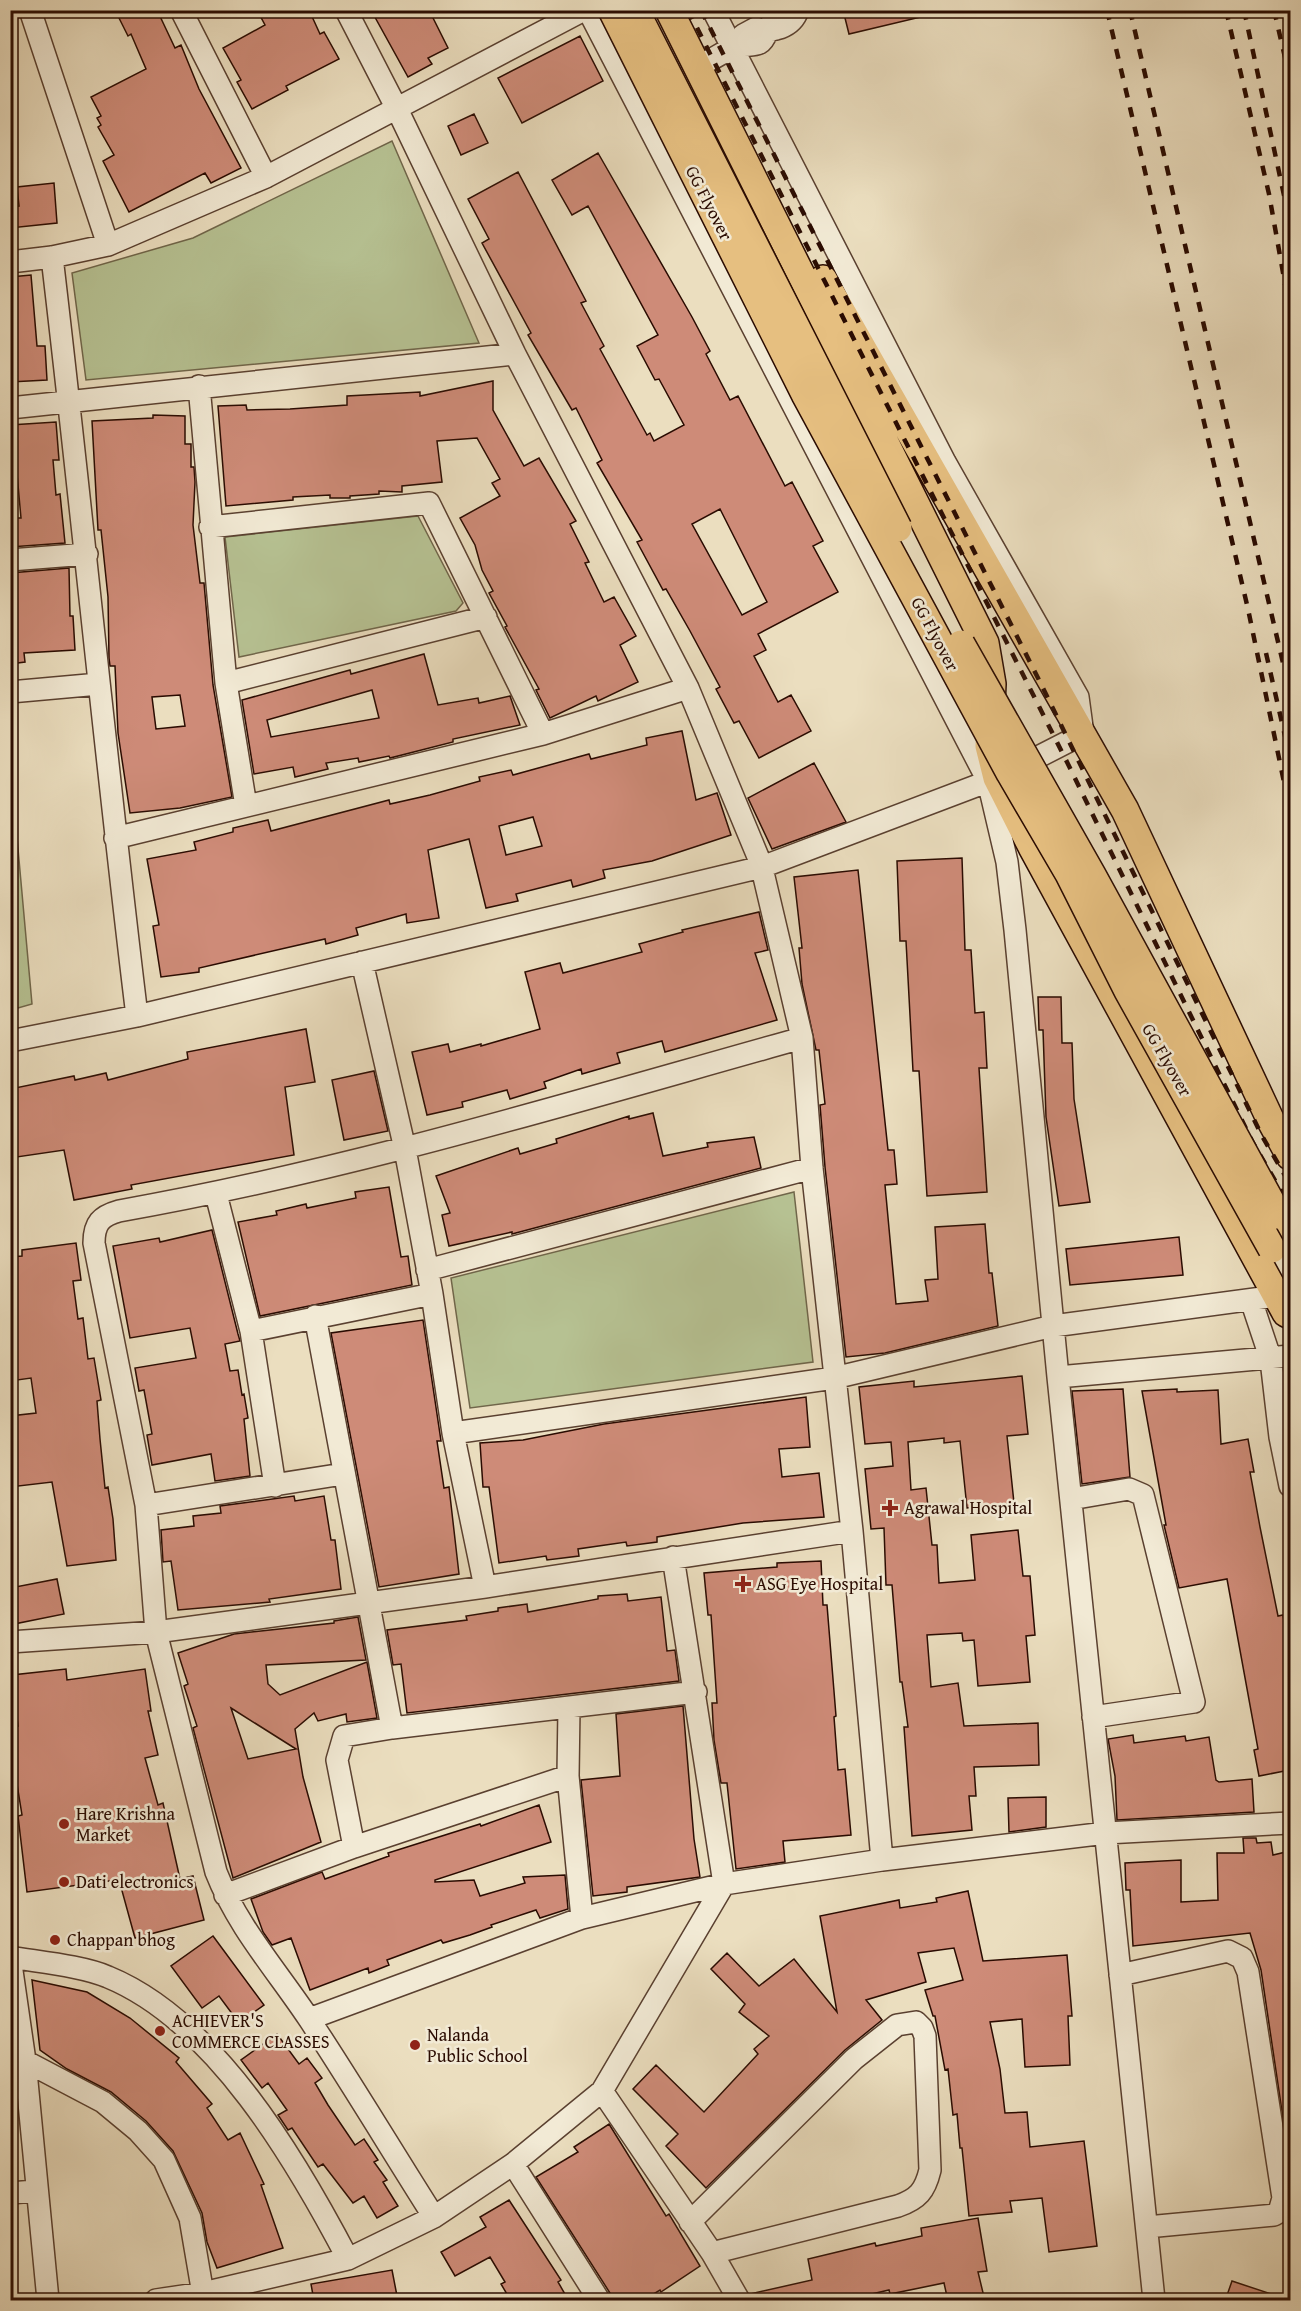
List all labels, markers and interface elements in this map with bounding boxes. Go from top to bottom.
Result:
street label: GG Flyover [679,161,740,245]
street label: GG Flyover [905,592,967,676]
street label: GG Flyover [1136,1018,1200,1102]
place label: Agrawal Hospital [904,1494,1032,1521]
marker: Agrawal Hospital [881,1499,899,1517]
place label: ASG Eye Hospital [756,1570,883,1597]
marker: ASG Eye Hospital [734,1575,752,1593]
place label: Hare Krishna Market [76,1800,175,1848]
marker: Hare Krishna Market [57,1817,71,1831]
place label: Dati electronics [76,1868,194,1895]
marker: Dati electronics [57,1875,71,1889]
place label: Chappan bhog [67,1926,175,1953]
marker: Chappan bhog [48,1933,62,1947]
place label: ACHIEVER'S COMMERCE CLASSES [172,2007,330,2055]
place label: Nalanda Public School [427,2021,528,2069]
marker: ACHIEVER'S COMMERCE CLASSES [153,2024,167,2038]
marker: Nalanda Public School [408,2038,422,2052]

